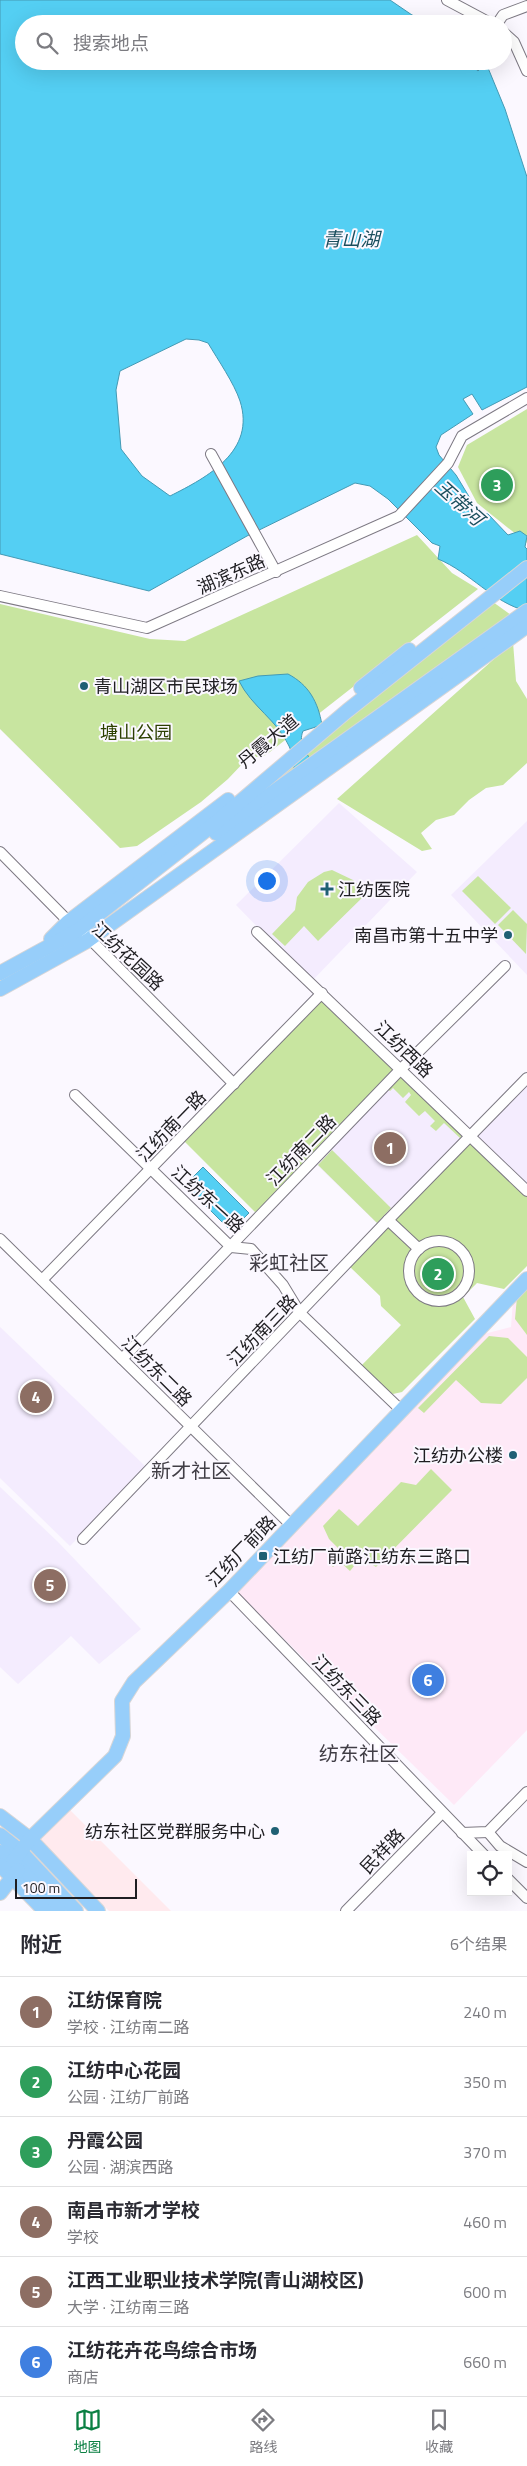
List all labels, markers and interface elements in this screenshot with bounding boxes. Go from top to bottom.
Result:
search box [15,15,512,70]
text: 搜索地点 [73,28,149,57]
icon: search [33,29,61,57]
water label: 青山湖 [322,224,382,253]
pin: 3 [481,466,513,504]
water label: 玉带河 [429,472,494,535]
street label: 湖滨东路 [193,547,269,601]
place label: 青山湖区市民球场 [94,673,238,700]
marker: 青山湖区市民球场 [78,680,90,692]
street label: 丹霞大道 [232,708,304,774]
park label: 塘山公园 [100,719,172,746]
your location [254,868,280,894]
place label: 江纺医院 [338,876,410,903]
marker: 江纺医院 [320,882,334,896]
street label: 江纺花园路 [86,915,170,997]
place label: 南昌市第十五中学 [354,922,498,949]
marker: 南昌市第十五中学 [502,929,514,941]
street label: 江纺西路 [369,1014,439,1084]
street label: 江纺南一路 [130,1084,212,1168]
street label: 江纺南二路 [260,1108,342,1192]
pin: 1 [374,1129,406,1167]
street label: 江纺东一路 [166,1159,250,1239]
district label: 彩虹社区 [249,1247,329,1278]
pin: 2 [422,1255,454,1293]
street label: 江纺南三路 [221,1288,303,1372]
street label: 江纺东二路 [116,1330,198,1412]
pin: 4 [20,1378,52,1416]
place label: 江纺办公楼 [413,1442,503,1469]
marker: 江纺办公楼 [507,1449,519,1461]
district label: 新才社区 [151,1455,231,1486]
street label: 江纺厂前路 [200,1509,282,1593]
place label: 江纺厂前路江纺东三路口 [273,1543,471,1570]
marker: 江纺厂前路江纺东三路口 [257,1550,269,1562]
pin: 5 [34,1566,66,1604]
street label: 江纺东三路 [306,1648,388,1732]
pin: 6 [412,1661,444,1699]
district label: 纺东社区 [319,1738,399,1769]
place label: 纺东社区党群服务中心 [85,1818,265,1845]
street label: 民祥路 [354,1822,410,1880]
marker: 纺东社区党群服务中心 [269,1825,281,1837]
map controls [467,1851,512,1896]
button: locate [467,1851,512,1896]
scale bar [15,1876,138,1899]
text: 100 m [22,1877,60,1898]
text: 附近 [20,1928,62,1960]
text: 6个结果 [450,1932,507,1956]
text: 江纺保育院 [67,1985,162,2014]
text: 1 [32,2000,40,2024]
text: 240 m [463,2000,507,2024]
text: 学校 · 江纺南二路 [67,2015,190,2039]
text: 江纺中心花园 [67,2055,181,2084]
text: 2 [32,2070,40,2094]
text: 350 m [463,2070,507,2094]
text: 公园 · 江纺厂前路 [67,2085,190,2109]
text: 丹霞公园 [67,2125,143,2154]
text: 3 [32,2140,40,2164]
text: 370 m [463,2140,507,2164]
text: 公园 · 湖滨西路 [67,2155,174,2179]
text: 南昌市新才学校 [67,2195,200,2224]
text: 4 [32,2210,40,2234]
text: 460 m [463,2210,507,2234]
text: 学校 [67,2225,99,2249]
text: 江西工业职业技术学院(青山湖校区) [67,2265,364,2294]
text: 5 [32,2280,40,2304]
text: 600 m [463,2280,507,2304]
text: 大学 · 江纺南三路 [67,2295,190,2319]
text: 江纺花卉花鸟综合市场 [67,2335,257,2364]
text: 6 [32,2350,40,2374]
text: 660 m [463,2350,507,2374]
text: 商店 [67,2365,99,2389]
tab: 地图 [74,2406,102,2457]
tab: 路线 [249,2406,277,2457]
tab: 收藏 [425,2406,453,2457]

